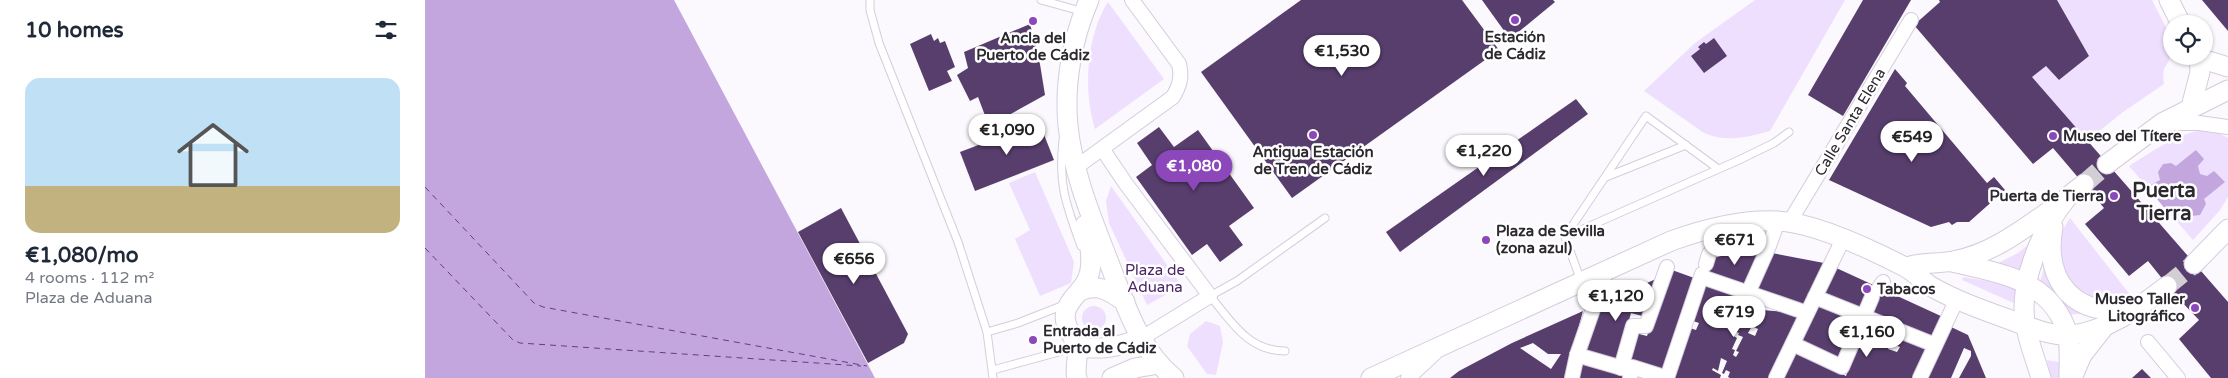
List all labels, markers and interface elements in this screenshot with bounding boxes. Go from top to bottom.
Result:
marker: Estación de Cádiz [1509,14,1521,26]
marker: Ancla del Puerto de Cádiz [1027,15,1039,27]
map controls [2163,15,2213,65]
button: locate [2163,15,2213,65]
icon: filters [372,16,400,44]
text: 10 homes [25,18,124,43]
place label: Estación de Cádiz [1484,28,1546,63]
place label: Ancla del Puerto de Cádiz [976,29,1090,64]
pin: €1,530 [1301,34,1383,77]
text: €1,530 [1314,41,1370,61]
street label: Calle Santa Elena [1811,65,1889,179]
icon: home [168,110,258,200]
pin: €1,090 [966,114,1048,156]
text: €1,090 [979,120,1035,140]
pin: €549 [1882,120,1942,163]
text: €549 [1891,127,1933,147]
place label: Museo del Títere [2063,127,2182,145]
marker: Antigua Estación de Tren de Cádiz [1307,129,1319,141]
marker: Museo del Títere [2047,130,2059,142]
pin: €1,220 [1443,134,1525,177]
text: €1,220 [1456,141,1512,161]
place label: Antigua Estación de Tren de Cádiz [1252,143,1374,178]
pin: €1,080 [1153,150,1235,192]
text: €1,080 [1166,156,1222,176]
district label: Puerta Tierra [2132,179,2196,226]
place label: Puerta de Tierra [1990,187,2104,205]
marker: Puerta de Tierra [2108,190,2120,202]
place label: Plaza de Sevilla (zona azul) [1496,222,1605,257]
pin: €671 [1705,224,1765,266]
text: €671 [1714,230,1756,250]
marker: Plaza de Sevilla (zona azul) [1480,234,1492,246]
pin: €656 [824,242,884,285]
text: €1,080/mo [25,243,139,268]
text: €656 [833,249,875,269]
park label: Plaza de Aduana [1125,261,1185,296]
text: 4 rooms · 112 m² [25,268,154,288]
pin: €1,120 [1575,280,1657,322]
place label: Tabacos [1876,280,1936,298]
marker: Tabacos [1861,283,1873,295]
text: €1,120 [1588,286,1644,306]
text: Plaza de Aduana [25,288,152,308]
place label: Museo Taller Litográfico [2095,290,2185,326]
pin: €719 [1704,296,1764,338]
text: €719 [1713,302,1755,322]
marker: Museo Taller Litográfico [2189,302,2201,314]
pin: €1,160 [1826,316,1908,358]
place label: Entrada al Puerto de Cádiz [1043,322,1157,357]
text: €1,160 [1839,322,1895,342]
marker: Entrada al Puerto de Cádiz [1027,334,1039,346]

